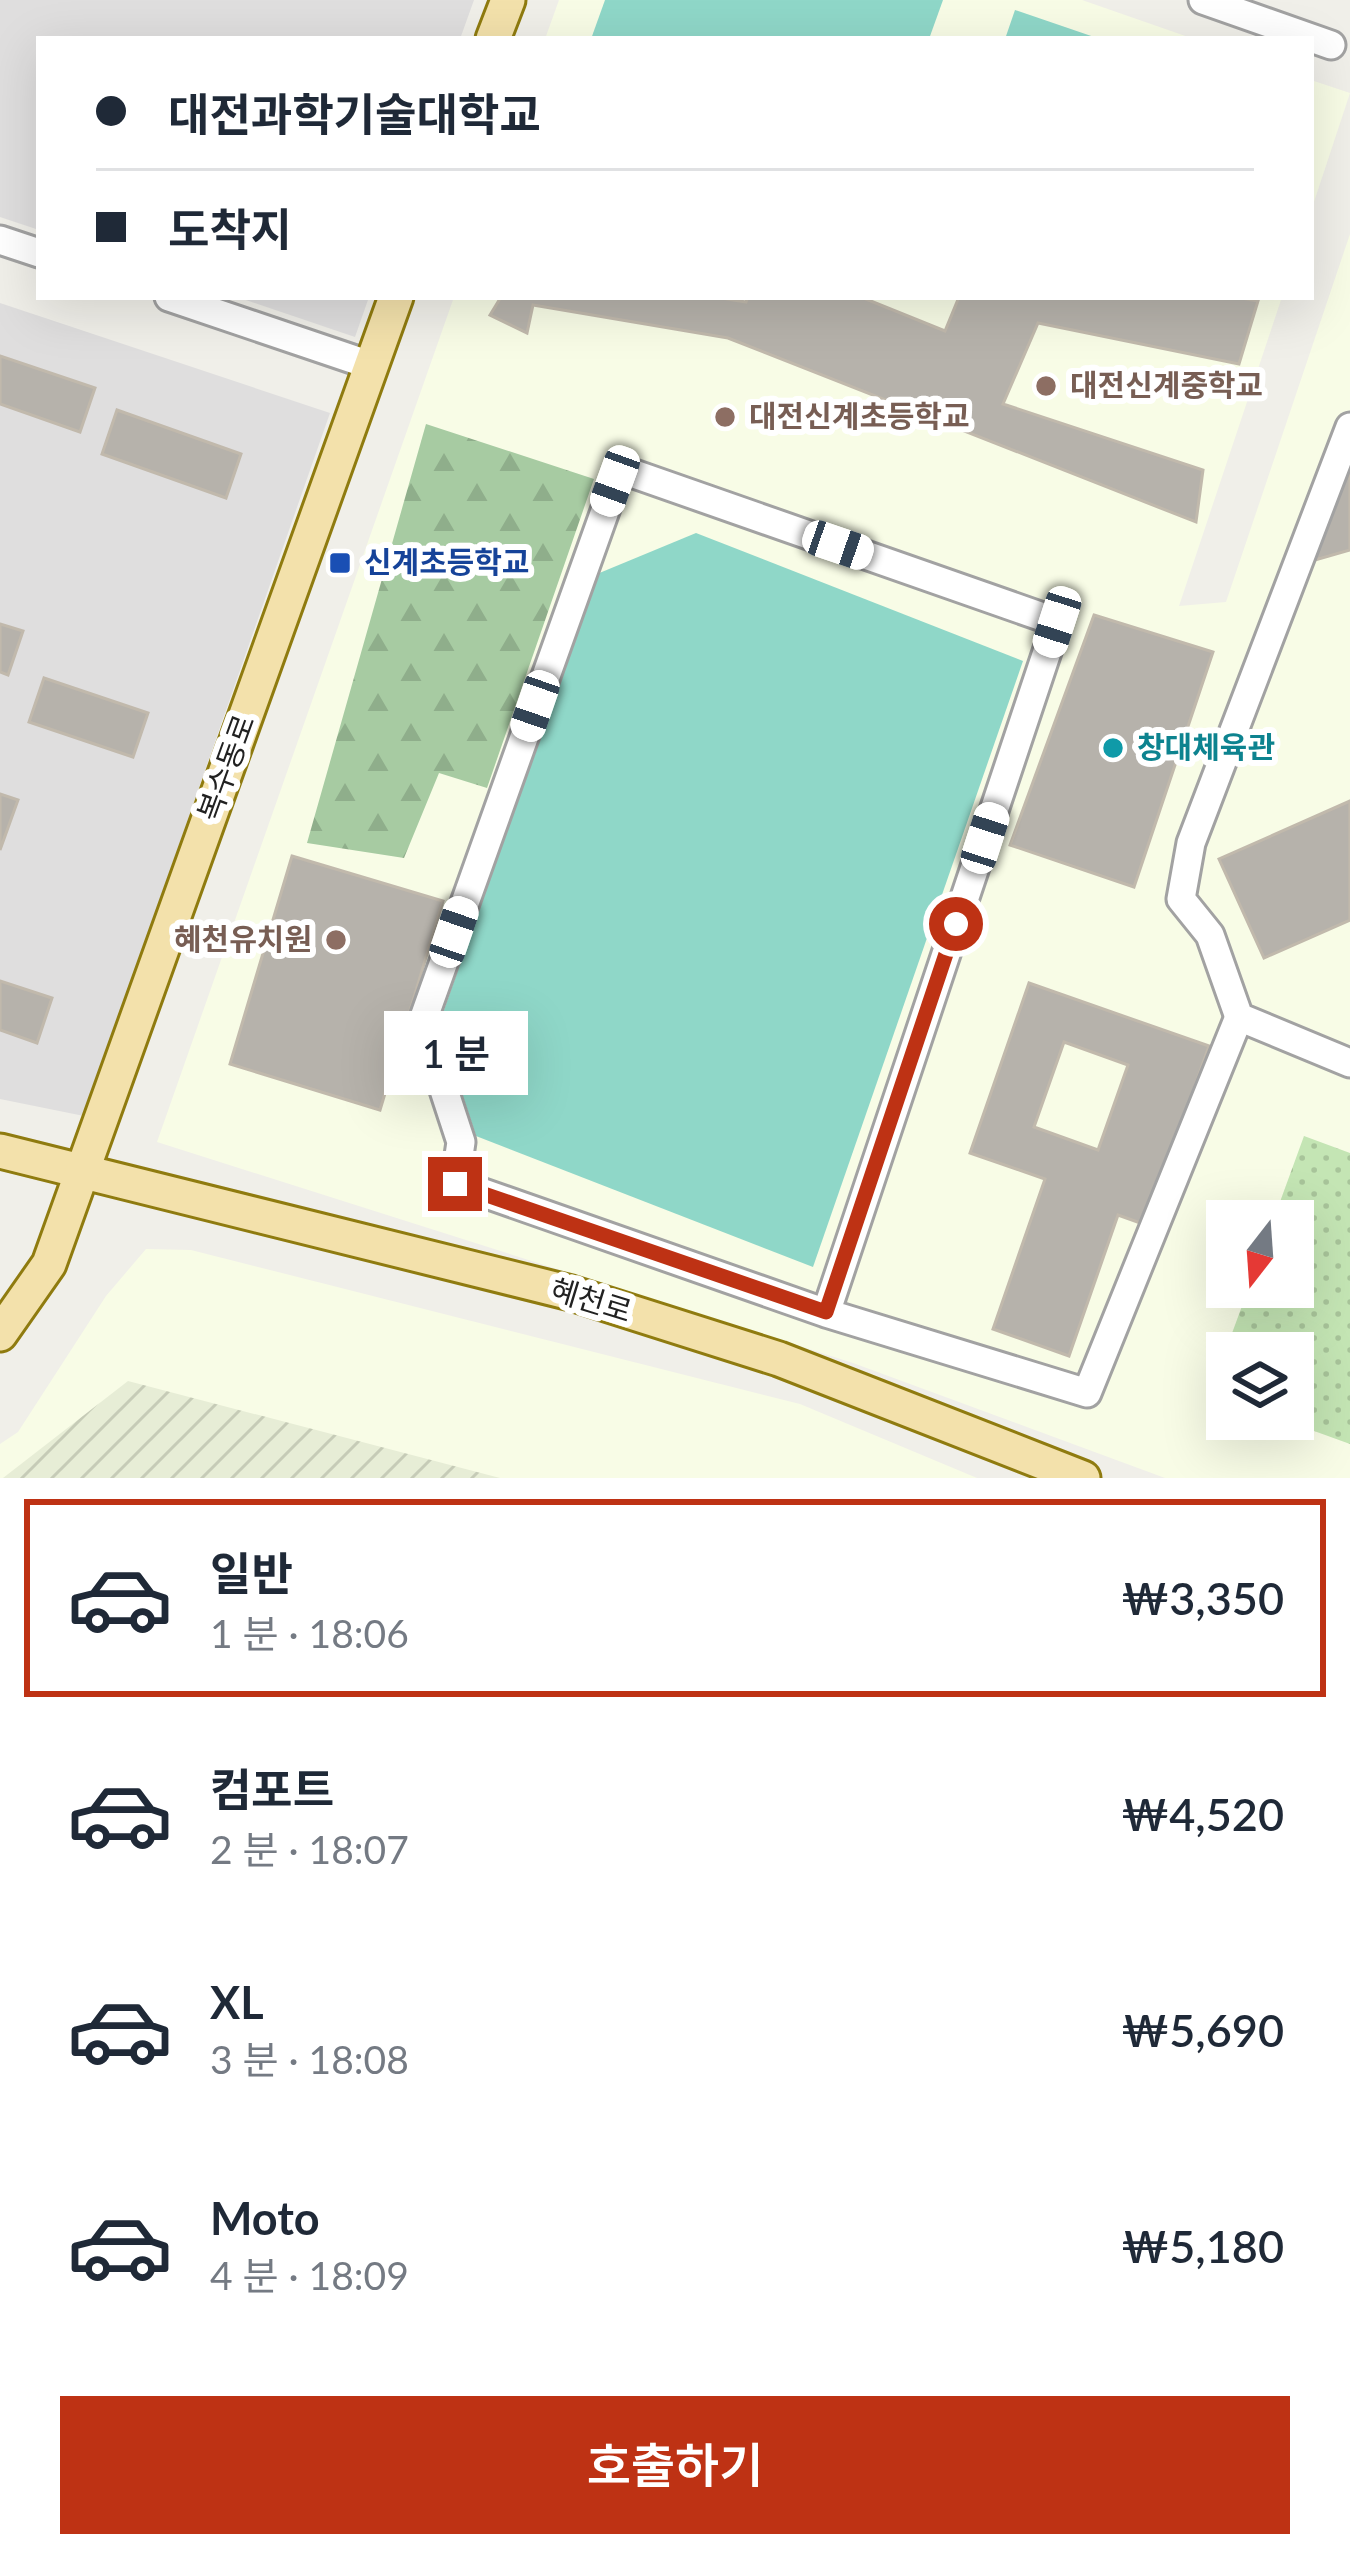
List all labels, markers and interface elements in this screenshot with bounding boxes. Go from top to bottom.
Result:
text: 대전과학기술대학교 [168,87,541,141]
text: 도착지 [168,202,292,256]
place label: 대전신계중학교 [1070,366,1263,402]
marker: 대전신계중학교 [1033,373,1059,399]
place label: 대전신계초등학교 [749,397,970,433]
marker: 대전신계초등학교 [712,404,738,430]
car [586,441,644,521]
car [798,516,878,574]
place label: 신계초등학교 [364,543,530,579]
marker: 신계초등학교 [327,550,353,576]
car [1029,582,1085,662]
car [506,666,564,746]
street label: 복수동로 [189,709,261,825]
place label: 창대체육관 [1137,728,1275,764]
marker: 창대체육관 [1100,735,1126,761]
car [957,798,1013,878]
car [425,892,483,972]
route start [929,897,983,951]
place label: 혜천유치원 [174,920,312,956]
marker: 혜천유치원 [323,927,349,953]
callout: 1 분 [383,1010,527,1094]
text: 1 분 [422,1030,490,1076]
route end [428,1157,482,1211]
north arrow [1206,1200,1314,1308]
map controls [1206,1200,1314,1440]
street label: 혜천로 [547,1270,636,1328]
button: layers [1206,1332,1314,1440]
icon: car [66,1544,174,1652]
text: 일반 [210,1546,293,1600]
text: ₩3,350 [1121,1571,1284,1625]
text: 1 분 · 18:06 [210,1610,409,1656]
icon: car [66,1760,174,1868]
text: 컴포트 [210,1762,334,1816]
text: ₩4,520 [1121,1787,1284,1841]
text: 2 분 · 18:07 [210,1826,409,1872]
text: XL [210,1975,264,2029]
icon: car [66,1976,174,2084]
text: ₩5,690 [1121,2003,1284,2057]
text: 3 분 · 18:08 [210,2036,409,2082]
text: Moto [210,2191,320,2245]
icon: car [66,2192,174,2300]
text: ₩5,180 [1121,2219,1284,2273]
text: 4 분 · 18:09 [210,2252,409,2298]
button: 호출하기 [60,2396,1290,2534]

